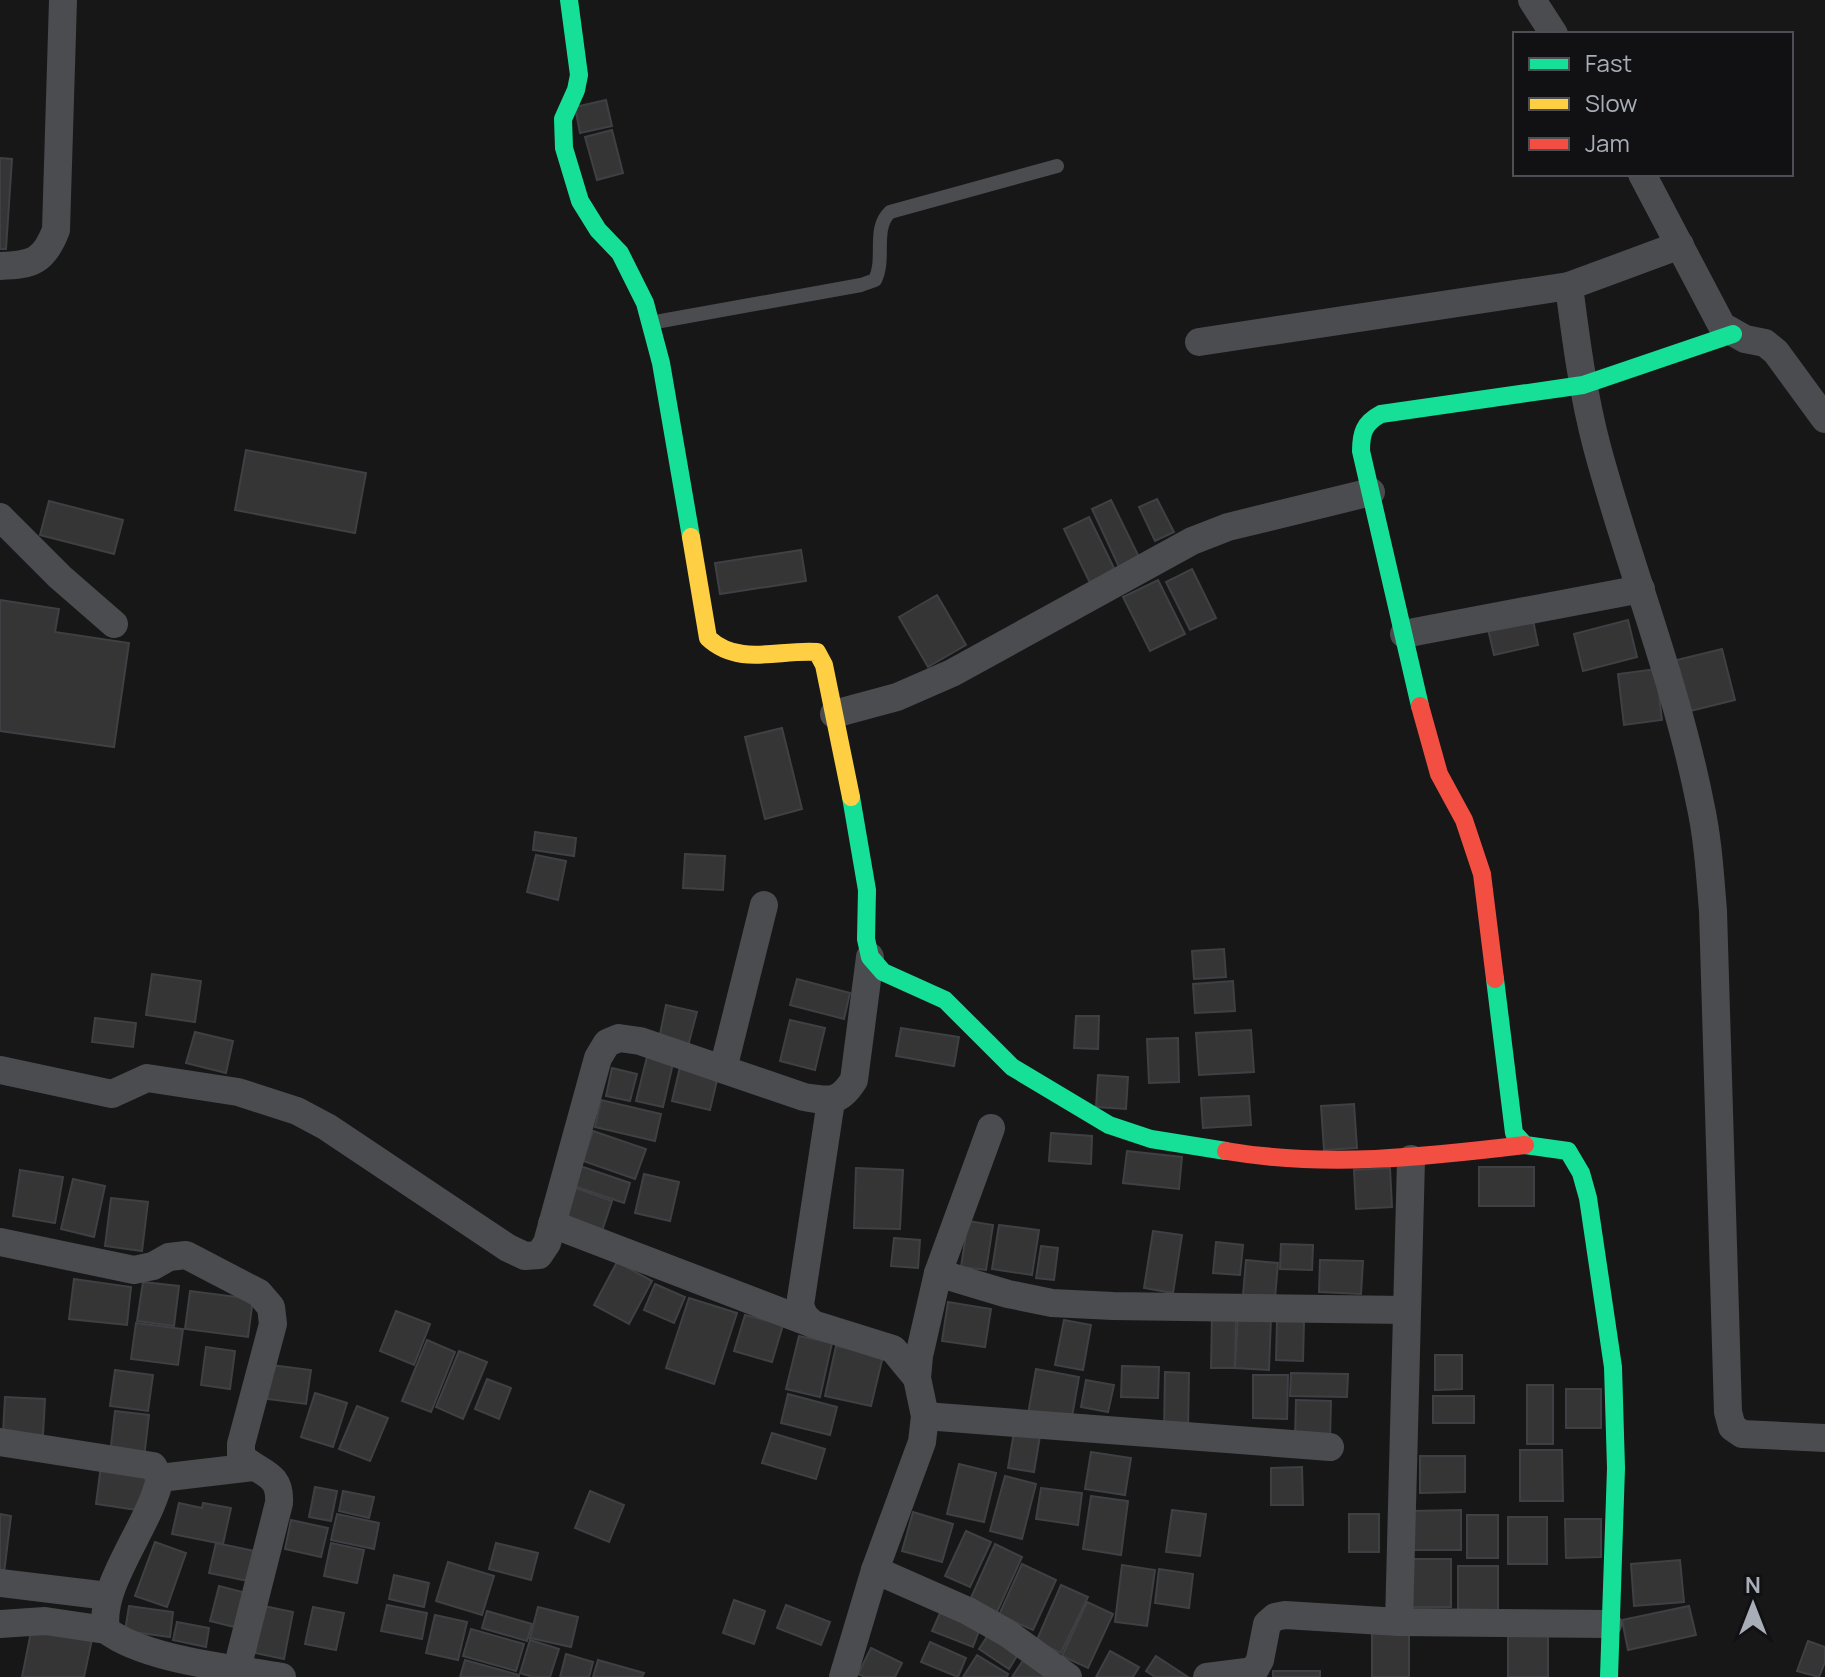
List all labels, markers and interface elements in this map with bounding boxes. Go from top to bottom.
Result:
legend [1513,32,1793,176]
text: Fast [1585,46,1632,79]
text: Slow [1585,86,1638,119]
text: Jam [1585,126,1630,159]
north arrow [1713,1565,1793,1645]
text: N [1745,1570,1761,1600]

